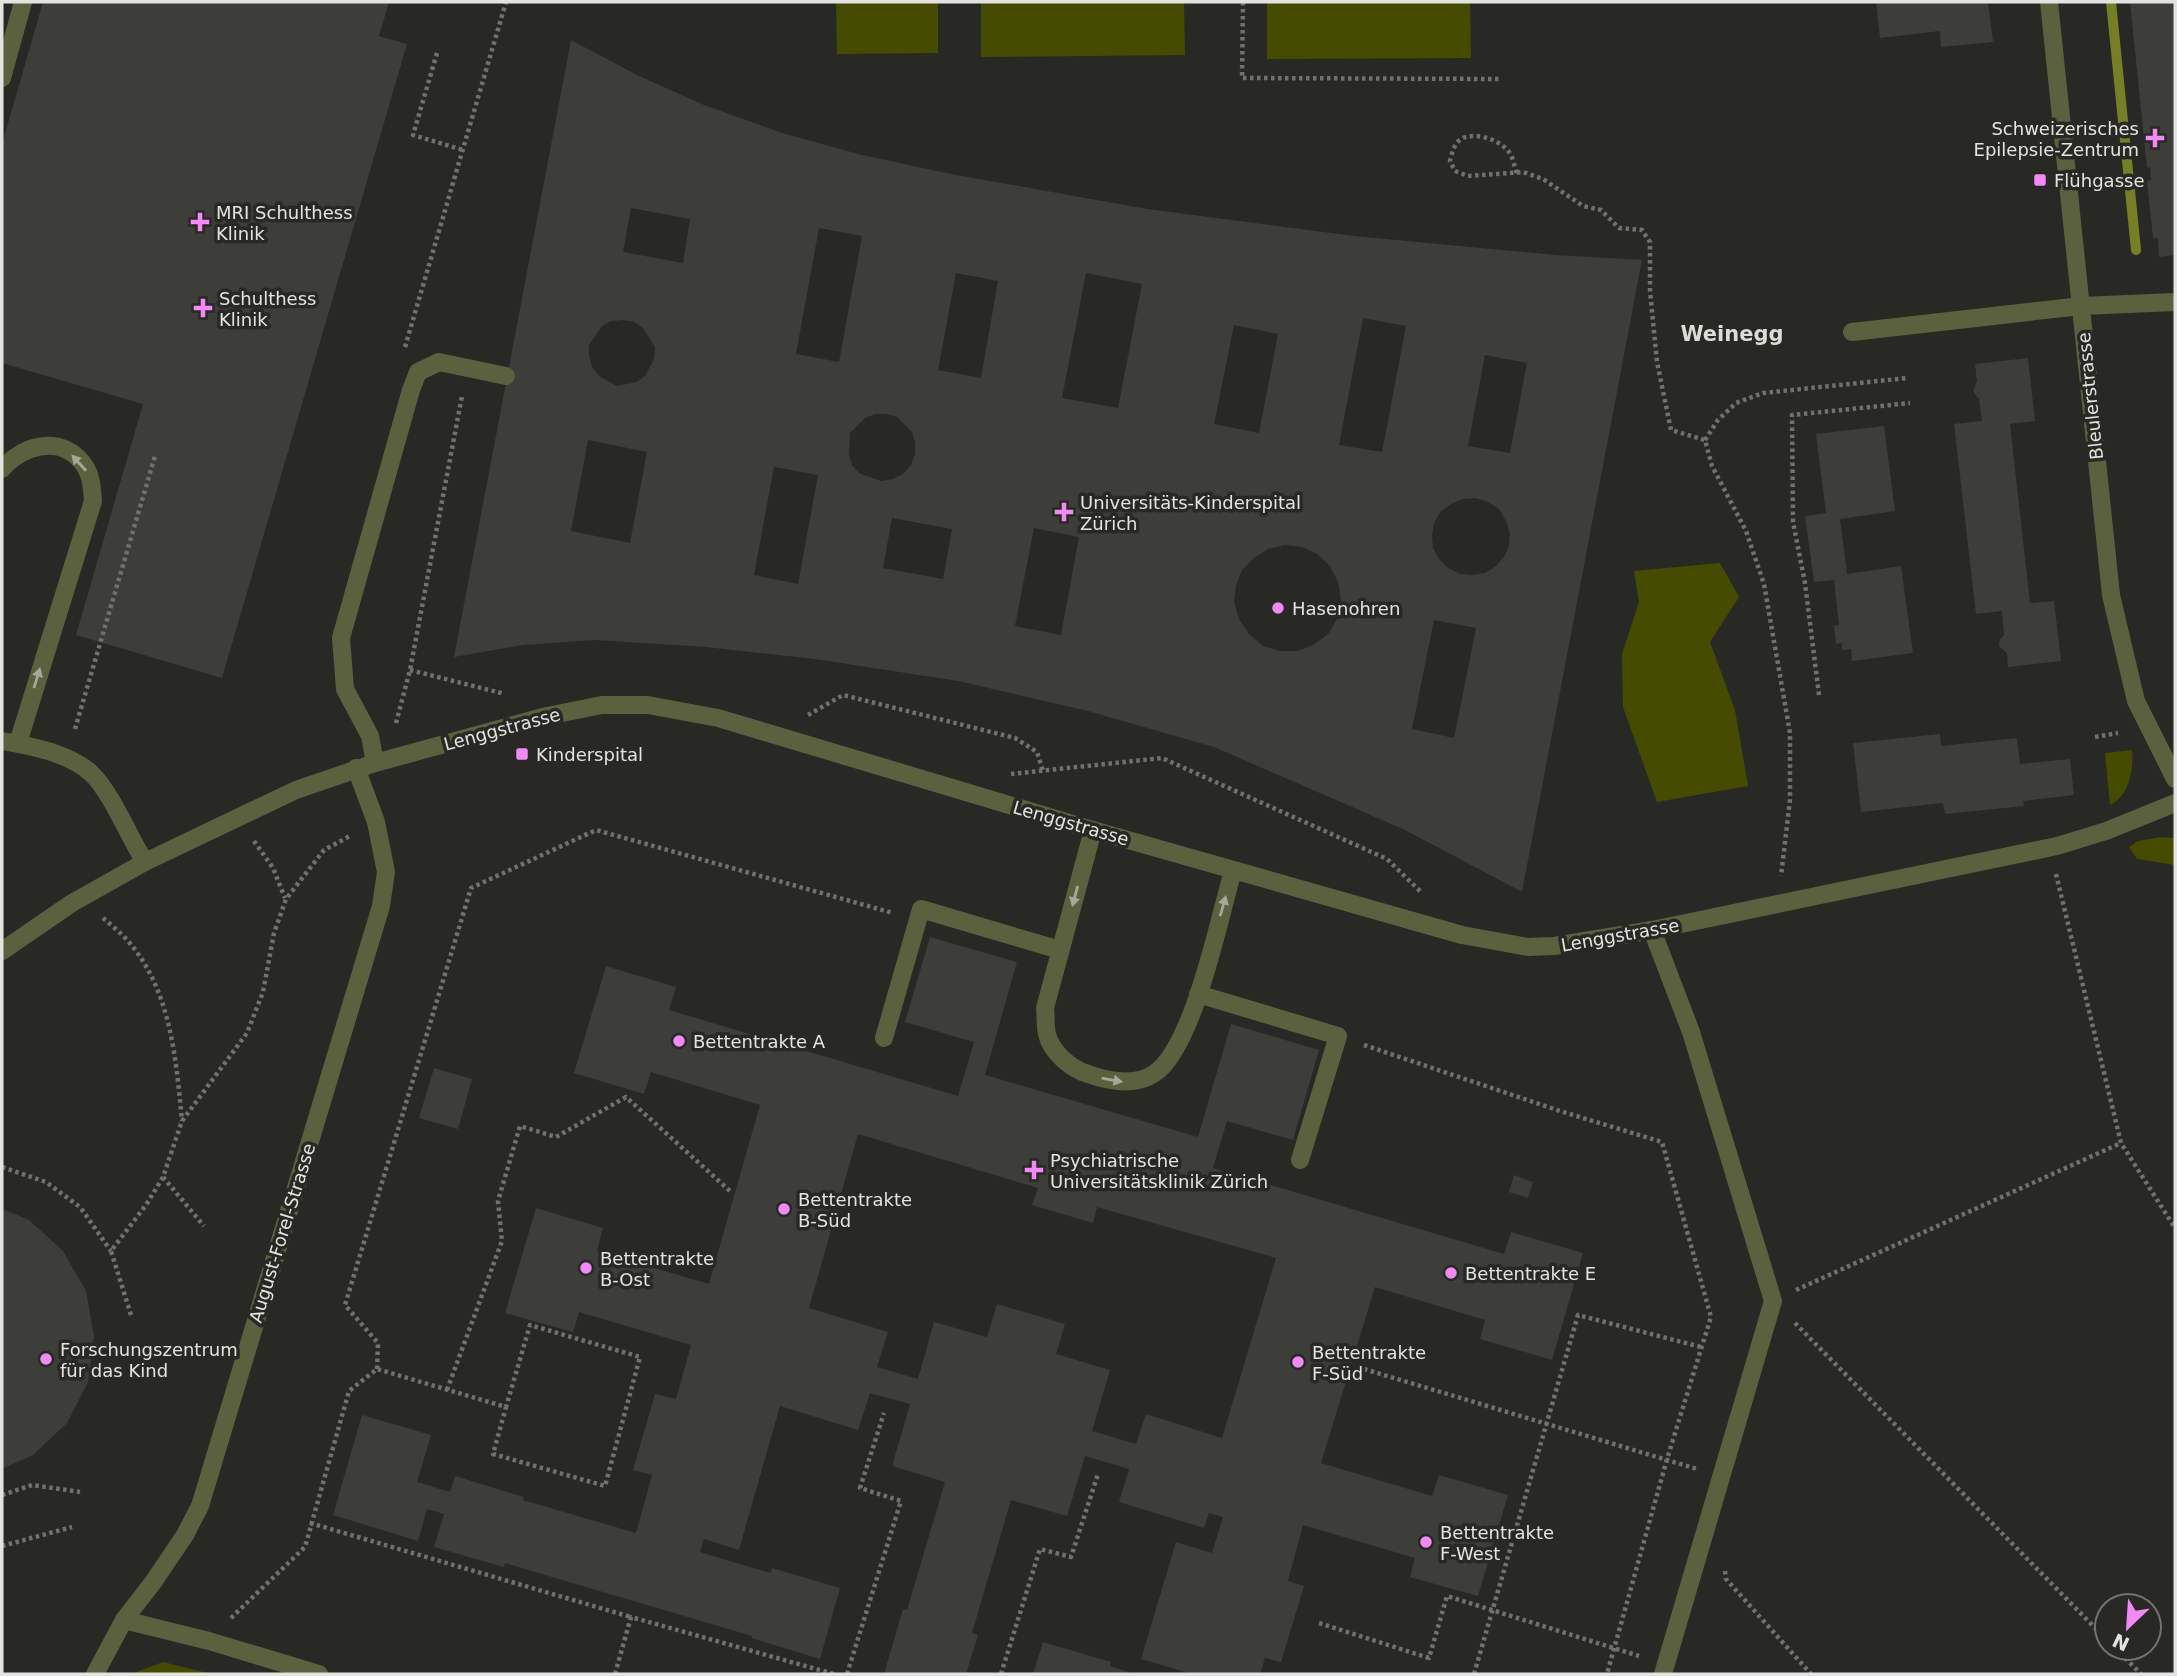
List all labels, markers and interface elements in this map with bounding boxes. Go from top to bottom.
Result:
place label: Schweizerisches Epilepsie-Zentrum [1974,118,2139,160]
marker: Schweizerisches Epilepsie-Zentrum [2145,128,2165,148]
place label: Flühgasse [2054,170,2144,191]
marker: Flühgasse [2032,172,2048,188]
place label: MRI Schulthess Klinik [216,202,353,244]
marker: MRI Schulthess Klinik [190,212,210,232]
place label: Schulthess Klinik [219,288,316,330]
marker: Schulthess Klinik [193,298,213,318]
district label: Weinegg [1680,322,1784,346]
street label: Bleulerstrasse [2073,331,2107,461]
one-way arrow [71,454,87,472]
place label: Universitäts-Kinderspital Zürich [1080,492,1301,534]
marker: Universitäts-Kinderspital Zürich [1054,502,1074,522]
place label: Hasenohren [1292,598,1400,619]
marker: Hasenohren [1270,600,1286,616]
one-way arrow [33,667,43,688]
street label: Lenggstrasse [441,703,563,755]
place label: Kinderspital [536,744,643,765]
marker: Kinderspital [514,746,530,762]
street label: Lenggstrasse [1011,796,1131,850]
one-way arrow [1070,886,1080,907]
one-way arrow [1218,895,1228,916]
street label: Lenggstrasse [1559,914,1681,956]
place label: Bettentrakte A [693,1031,826,1052]
marker: Bettentrakte A [671,1033,687,1049]
one-way arrow [1101,1075,1123,1086]
street label: August-Forel-Strasse [245,1141,319,1325]
place label: Psychiatrische Universitätsklinik Zürich [1050,1150,1268,1192]
marker: Psychiatrische Universitätsklinik Zürich [1024,1160,1044,1180]
place label: Bettentrakte B-Süd [798,1189,912,1231]
marker: Bettentrakte B-Süd [776,1201,792,1217]
place label: Bettentrakte B-Ost [600,1248,714,1290]
marker: Bettentrakte B-Ost [578,1260,594,1276]
place label: Bettentrakte E [1465,1263,1596,1284]
marker: Bettentrakte E [1443,1265,1459,1281]
place label: Forschungszentrum für das Kind [60,1339,238,1381]
place label: Bettentrakte F-Süd [1312,1342,1426,1384]
marker: Forschungszentrum für das Kind [38,1351,54,1367]
marker: Bettentrakte F-Süd [1290,1354,1306,1370]
place label: Bettentrakte F-West [1440,1522,1554,1564]
marker: Bettentrakte F-West [1418,1534,1434,1550]
north arrow [2093,1592,2163,1662]
text: N [2109,1629,2133,1656]

